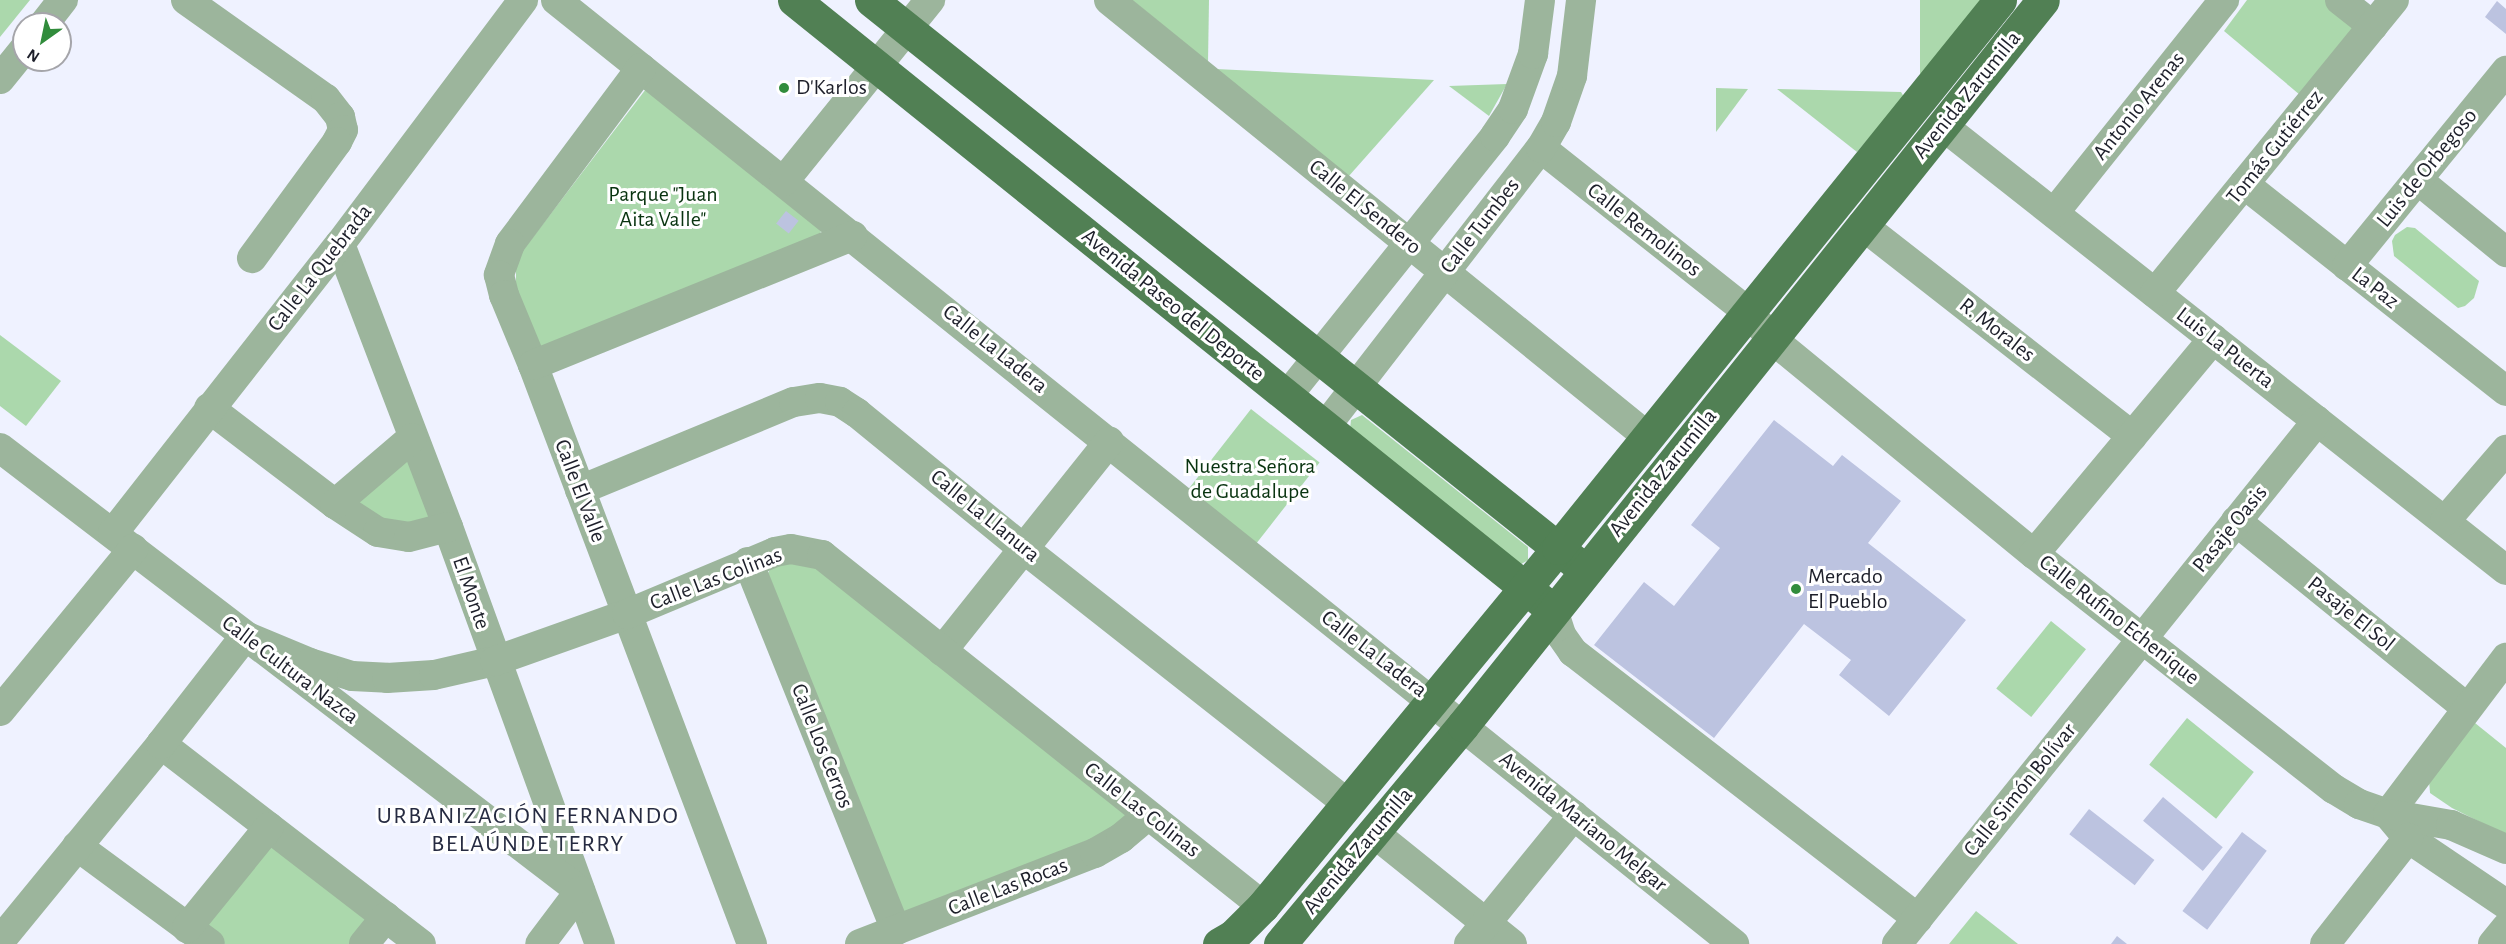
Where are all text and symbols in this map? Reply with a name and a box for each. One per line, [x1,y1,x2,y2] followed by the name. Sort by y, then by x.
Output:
[12,12,72,72] north arrow
[1907,26,2027,164] street label: Avenida Zarumilla
[24,46,42,65] text: N
[2087,47,2191,165] street label: Antonio Arenas
[796,75,867,101] place label: D'Karlos
[777,81,791,95] marker: D'Karlos
[2221,85,2329,209] street label: Tomás Gutiérrez
[2371,103,2483,233] street label: Luis de Orbegoso
[1304,154,1426,260] street label: Calle El Sendero
[1435,173,1525,279] street label: Calle Tumbes
[1582,177,1706,283] street label: Calle Remolinos
[608,181,718,232] park label: Parque "Juan Aita Valle"
[262,199,378,337] street label: Calle La Quebrada
[1076,223,1270,387] street label: Avenida Paseo del Deporte
[2346,261,2404,315] street label: La Paz
[1954,292,2040,368] street label: R. Morales
[937,299,1053,399] street label: Calle La Ladera
[2171,302,2279,394] street label: Luis La Puerta
[1603,404,1723,542] street label: Avenida Zarumilla
[548,436,612,546] street label: Calle El Valle
[1184,453,1316,505] park label: Nuestra Señora de Guadalupe
[925,464,1045,568] street label: Calle La Llanura
[2187,480,2273,578] street label: Pasaje Oasis
[646,542,786,616] street label: Calle Las Colinas
[2034,549,2204,691] street label: Calle Rufino Echenique
[446,553,496,633] street label: El Monte
[1808,563,1888,614] place label: Mercado El Pueblo
[2302,571,2400,657] street label: Pasaje El Sol
[1789,582,1803,596] marker: Mercado El Pueblo
[1316,604,1432,704] street label: Calle La Ladera
[216,610,364,730] street label: Calle Cultura Nazca
[785,680,859,812] street label: Calle Los Cerros
[1958,718,2082,862] street label: Calle Simón Bolívar
[1494,746,1672,898] street label: Avenida Mariano Melgar
[1079,757,1205,863] street label: Calle Las Colinas
[1297,782,1419,920] street label: Avenida Zarumilla
[377,803,679,859] district label: URBANIZACIÓN FERNANDO BELAÚNDE TERRY
[944,852,1072,922] street label: Calle Las Rocas

